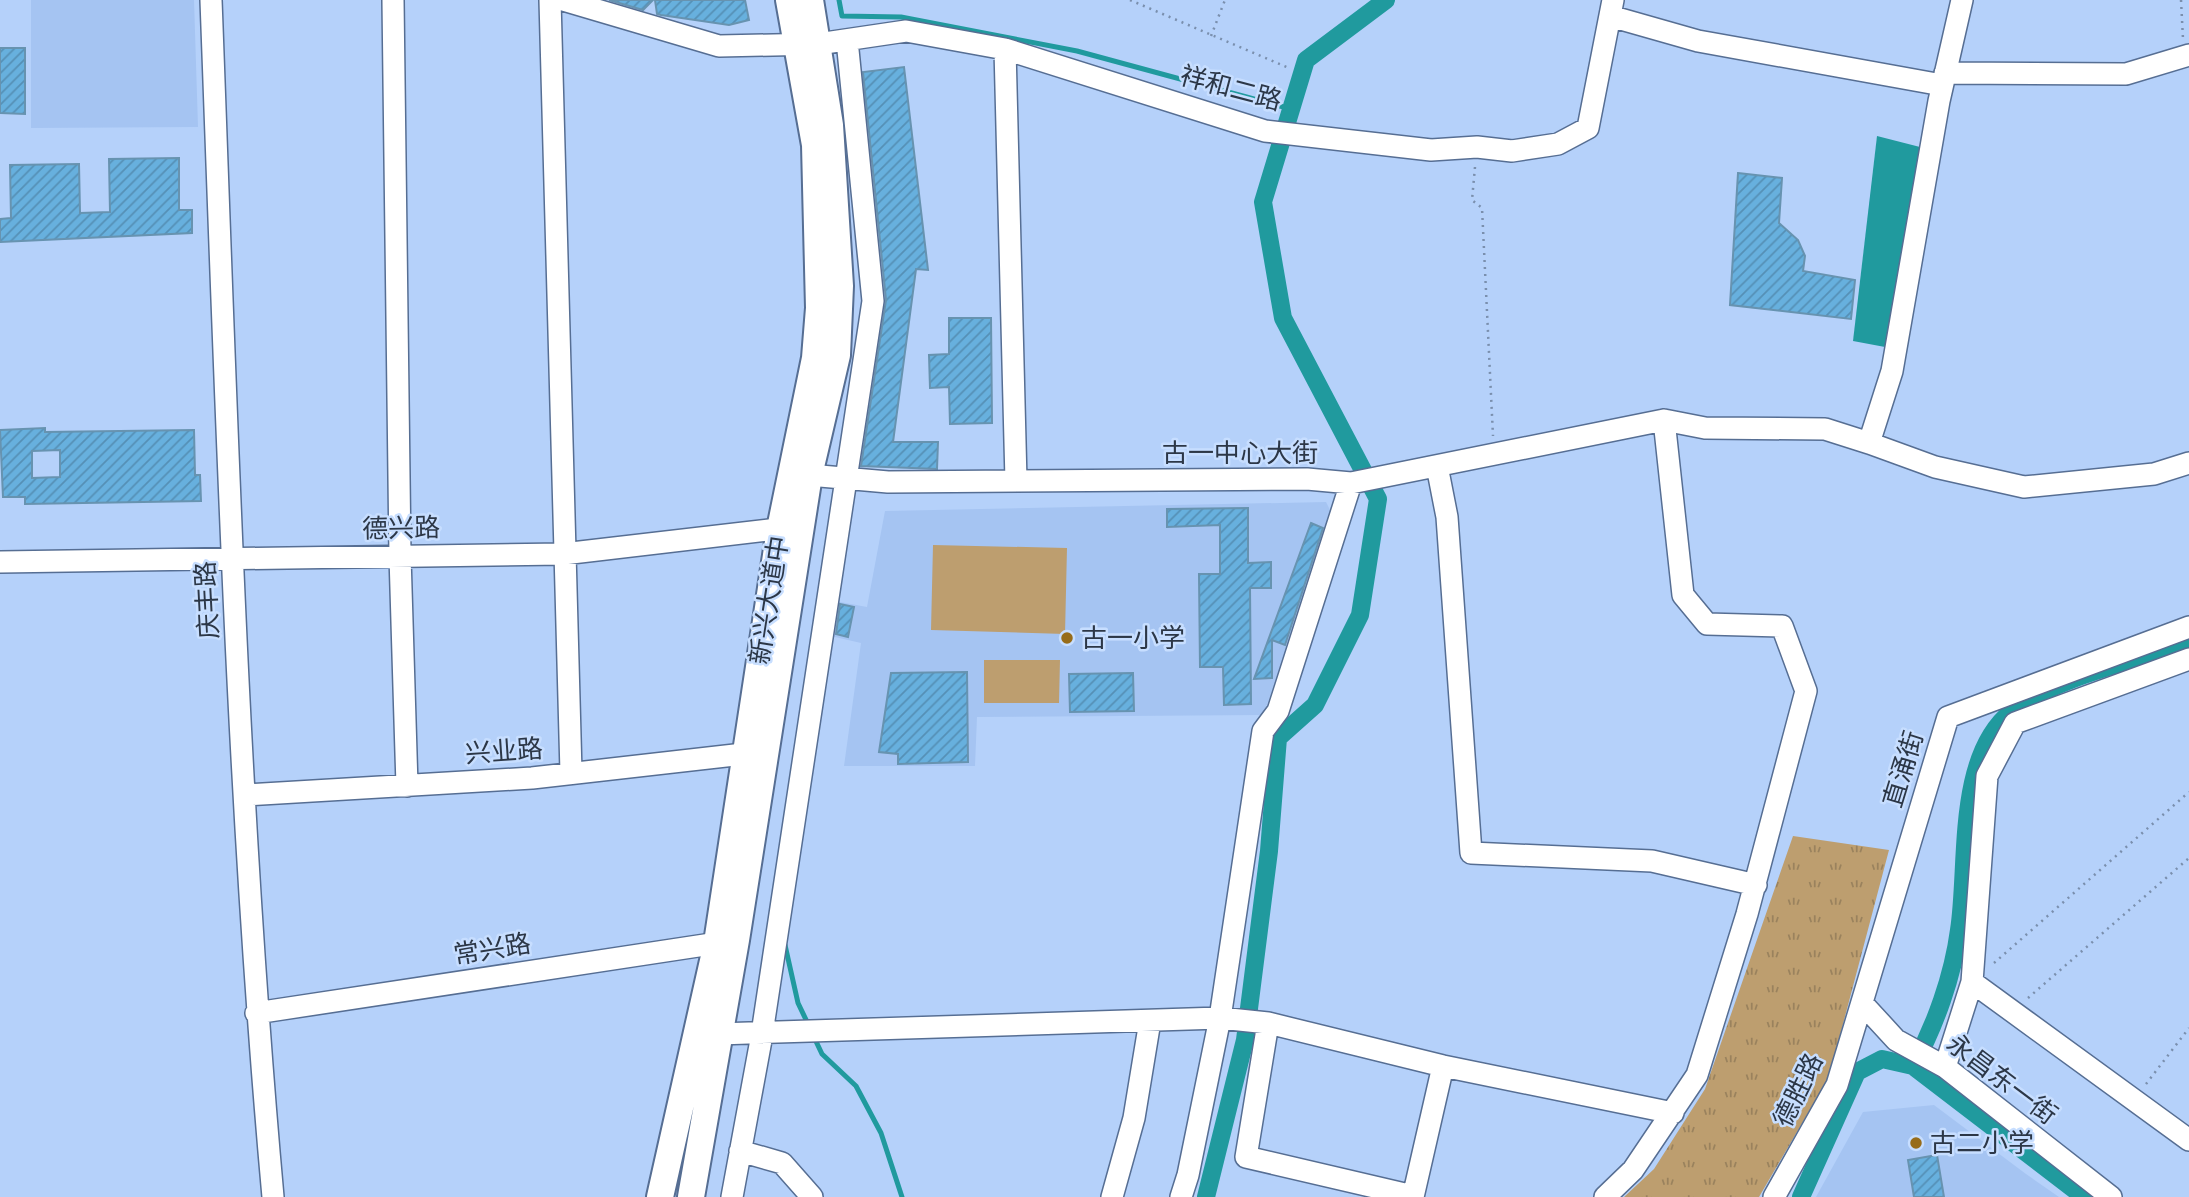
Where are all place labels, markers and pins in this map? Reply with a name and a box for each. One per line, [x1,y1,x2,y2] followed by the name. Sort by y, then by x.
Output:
[1081,619,1185,657] place label: 古一小学
[1059,630,1075,646] marker: 古一小学
[1930,1124,2034,1162] place label: 古二小学
[1908,1135,1924,1151] marker: 古二小学

